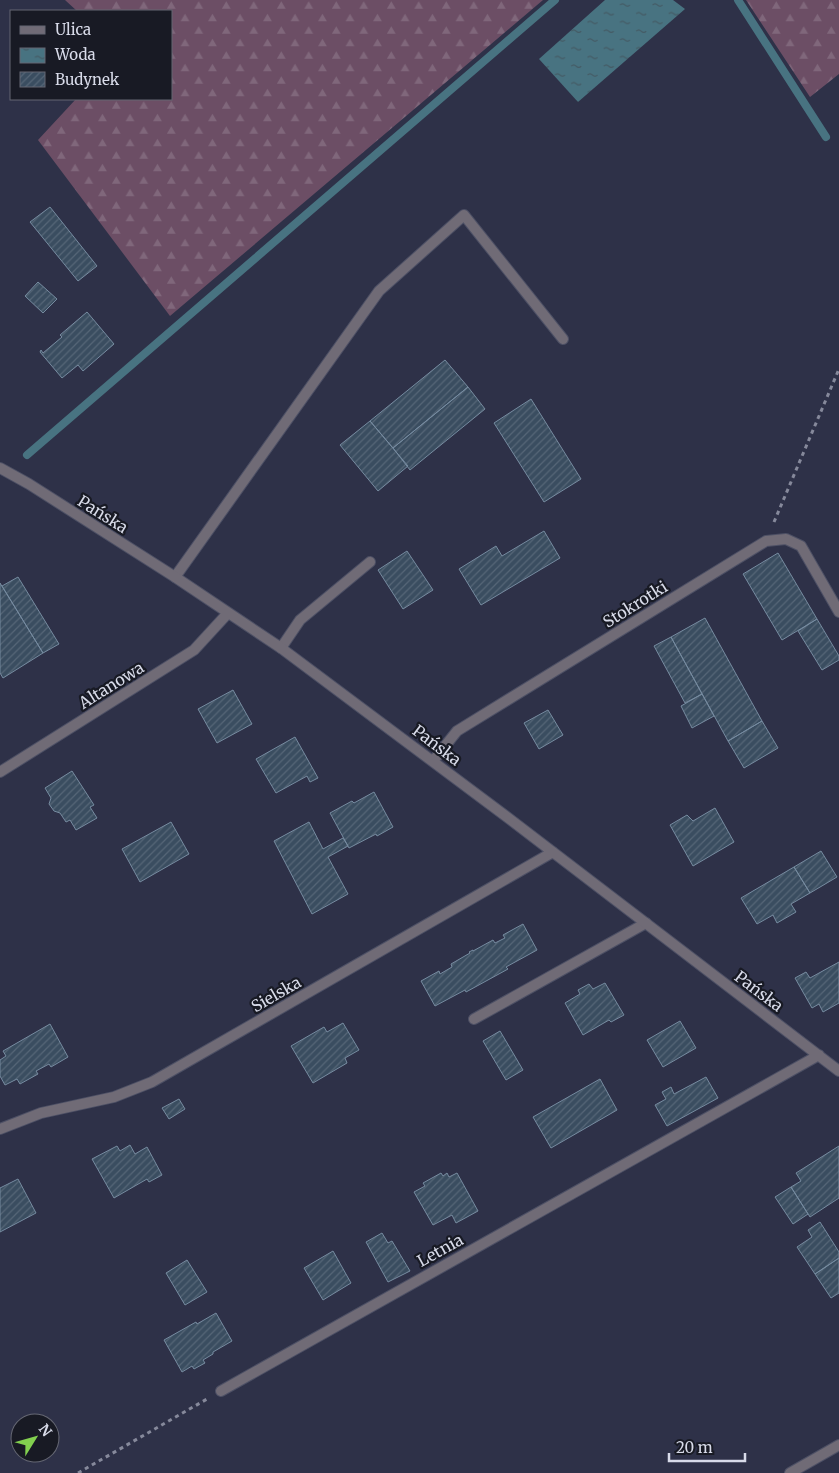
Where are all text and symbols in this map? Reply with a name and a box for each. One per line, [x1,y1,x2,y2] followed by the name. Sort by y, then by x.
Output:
[10,10,172,100] legend
[55,20,91,39] text: Ulica
[54,45,96,64] text: Woda
[55,70,120,89] text: Budynek
[74,491,132,537] street label: Pańska
[599,576,671,632] street label: Stokrotki
[74,657,148,713] street label: Altanowa
[409,720,466,770] street label: Pańska
[731,966,788,1016] street label: Pańska
[248,972,305,1016] street label: Sielska
[414,1229,467,1271] street label: Letnia
[10,1413,60,1463] north arrow
[35,1420,56,1440] text: N
[669,1430,745,1462] scale bar
[676,1438,713,1457] text: 20 m

